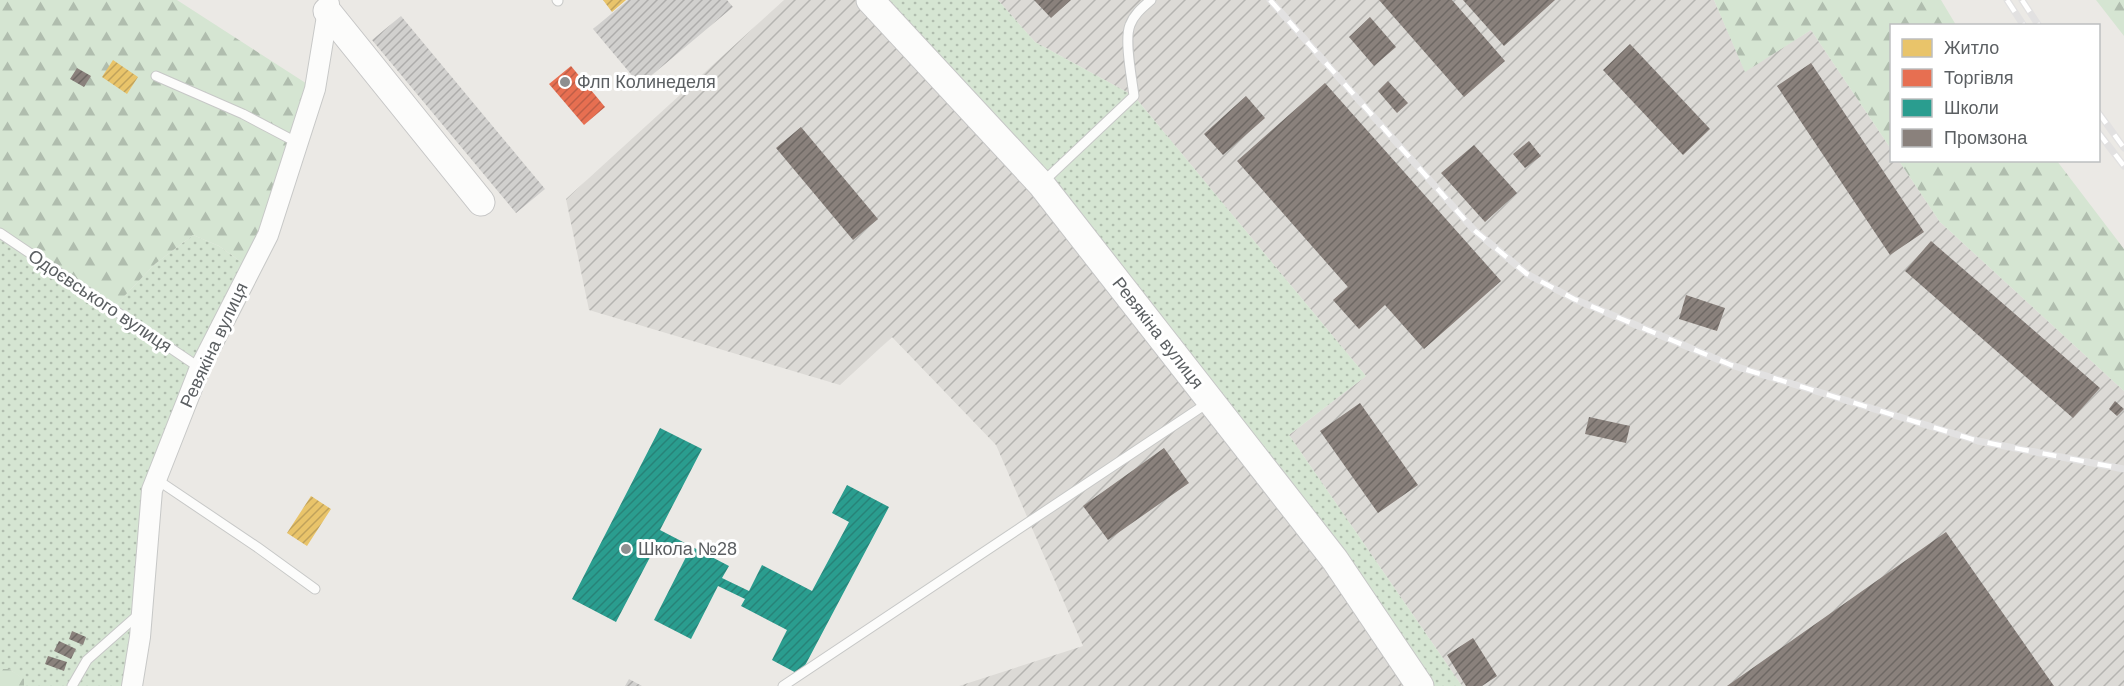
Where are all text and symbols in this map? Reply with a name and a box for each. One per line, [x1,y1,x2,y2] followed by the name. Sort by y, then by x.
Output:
[1890,24,2100,162] legend
[1944,38,1999,58] text: Житло
[1944,68,2014,88] text: Торгівля
[577,72,716,92] place label: Флп Колинеделя
[558,75,572,89] marker: Флп Колинеделя
[1944,98,1999,118] text: Школи
[1944,128,2028,148] text: Промзона
[24,246,176,356] street label: Одоєвського вулиця
[1108,273,1208,393] street label: Ревякіна вулиця
[176,279,252,411] street label: Ревякіна вулиця
[638,539,737,559] place label: Школа №28
[619,542,633,556] marker: Школа №28

